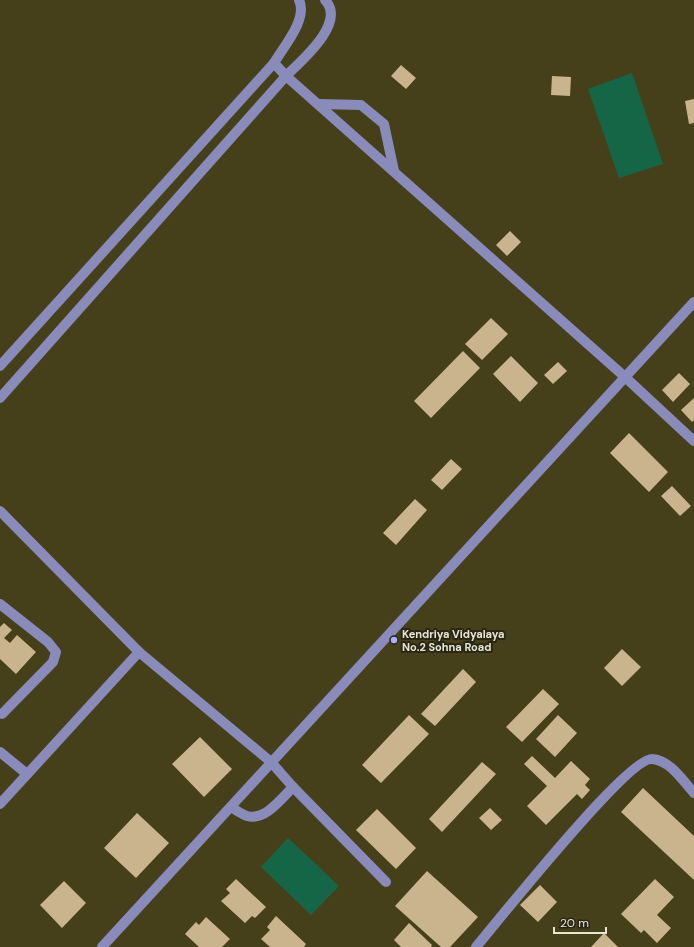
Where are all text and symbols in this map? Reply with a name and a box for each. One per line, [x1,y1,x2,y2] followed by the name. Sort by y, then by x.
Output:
[402,627,505,654] place label: Kendriya Vidyalaya No.2 Sohna Road
[389,635,399,645] marker: Kendriya Vidyalaya No.2 Sohna Road
[554,909,606,935] scale bar
[560,915,589,931] text: 20 m

